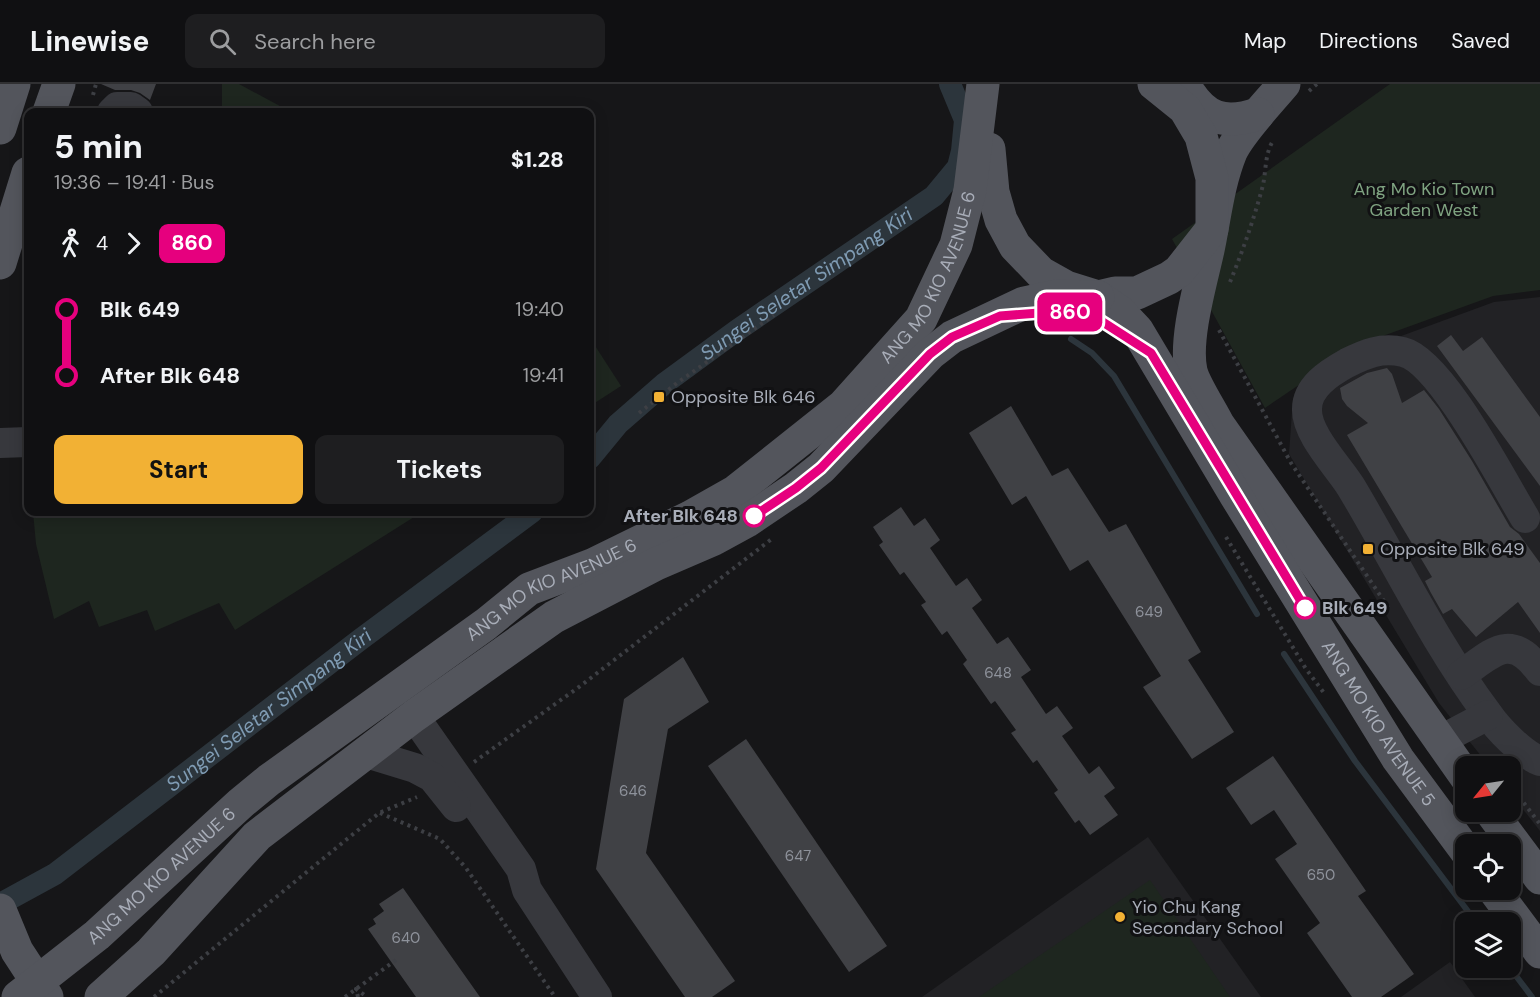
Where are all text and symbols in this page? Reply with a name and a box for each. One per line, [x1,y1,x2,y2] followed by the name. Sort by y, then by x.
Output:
[185,14,605,68] search box
[30,23,149,60] text: Linewise
[206,25,239,58] icon: search
[254,27,376,56] text: Search here
[1244,27,1286,55] text: Map
[1319,27,1418,55] text: Directions
[1451,27,1510,55] text: Saved
[54,125,143,168] text: 5 min
[511,145,564,174] text: $1.28
[54,169,215,195] text: 19:36 – 19:41 · Bus
[1354,177,1494,222] park label: Ang Mo Kio Town Garden West
[875,189,981,369] street label: ANG MO KIO AVENUE 6
[695,201,919,366] water label: Sungei Seletar Simpang Kiri
[54,227,87,260] icon: walk
[117,227,150,260] icon: forward
[171,229,213,257] text: 860
[96,230,108,256] text: 4
[1036,292,1104,332] line badge: 860
[100,295,180,324] text: Blk 649
[515,296,564,322] text: 19:40
[1049,298,1091,326] text: 860
[100,361,240,390] text: After Blk 648
[523,362,564,388] text: 19:41
[671,385,816,409] place label: Opposite Blk 646
[652,390,666,404] marker: Opposite Blk 646
[54,435,303,504] button: Start
[315,435,564,504] button: Tickets
[623,504,738,528] place label: After Blk 648
[743,505,765,527] marker: After Blk 648
[461,533,641,646] street label: ANG MO KIO AVENUE 6
[1380,537,1525,561] place label: Opposite Blk 649
[1361,542,1375,556] marker: Opposite Blk 649
[1322,596,1387,620] place label: Blk 649
[1294,597,1316,619] marker: Blk 649
[1135,602,1163,622] house number: 649
[161,622,378,797] water label: Sungei Seletar Simpang Kiri
[1316,636,1441,811] street label: ANG MO KIO AVENUE 5
[984,663,1012,683] house number: 648
[1455,756,1521,822] north arrow
[1455,756,1521,978] map controls
[619,781,647,801] house number: 646
[83,802,241,950] street label: ANG MO KIO AVENUE 6
[1455,834,1521,900] button: locate
[785,846,811,866] house number: 647
[1307,865,1335,885] house number: 650
[1132,895,1283,940] place label: Yio Chu Kang Secondary School
[1113,910,1127,924] marker: Yio Chu Kang Secondary School
[1455,912,1521,978] button: layers
[392,928,420,948] house number: 640

